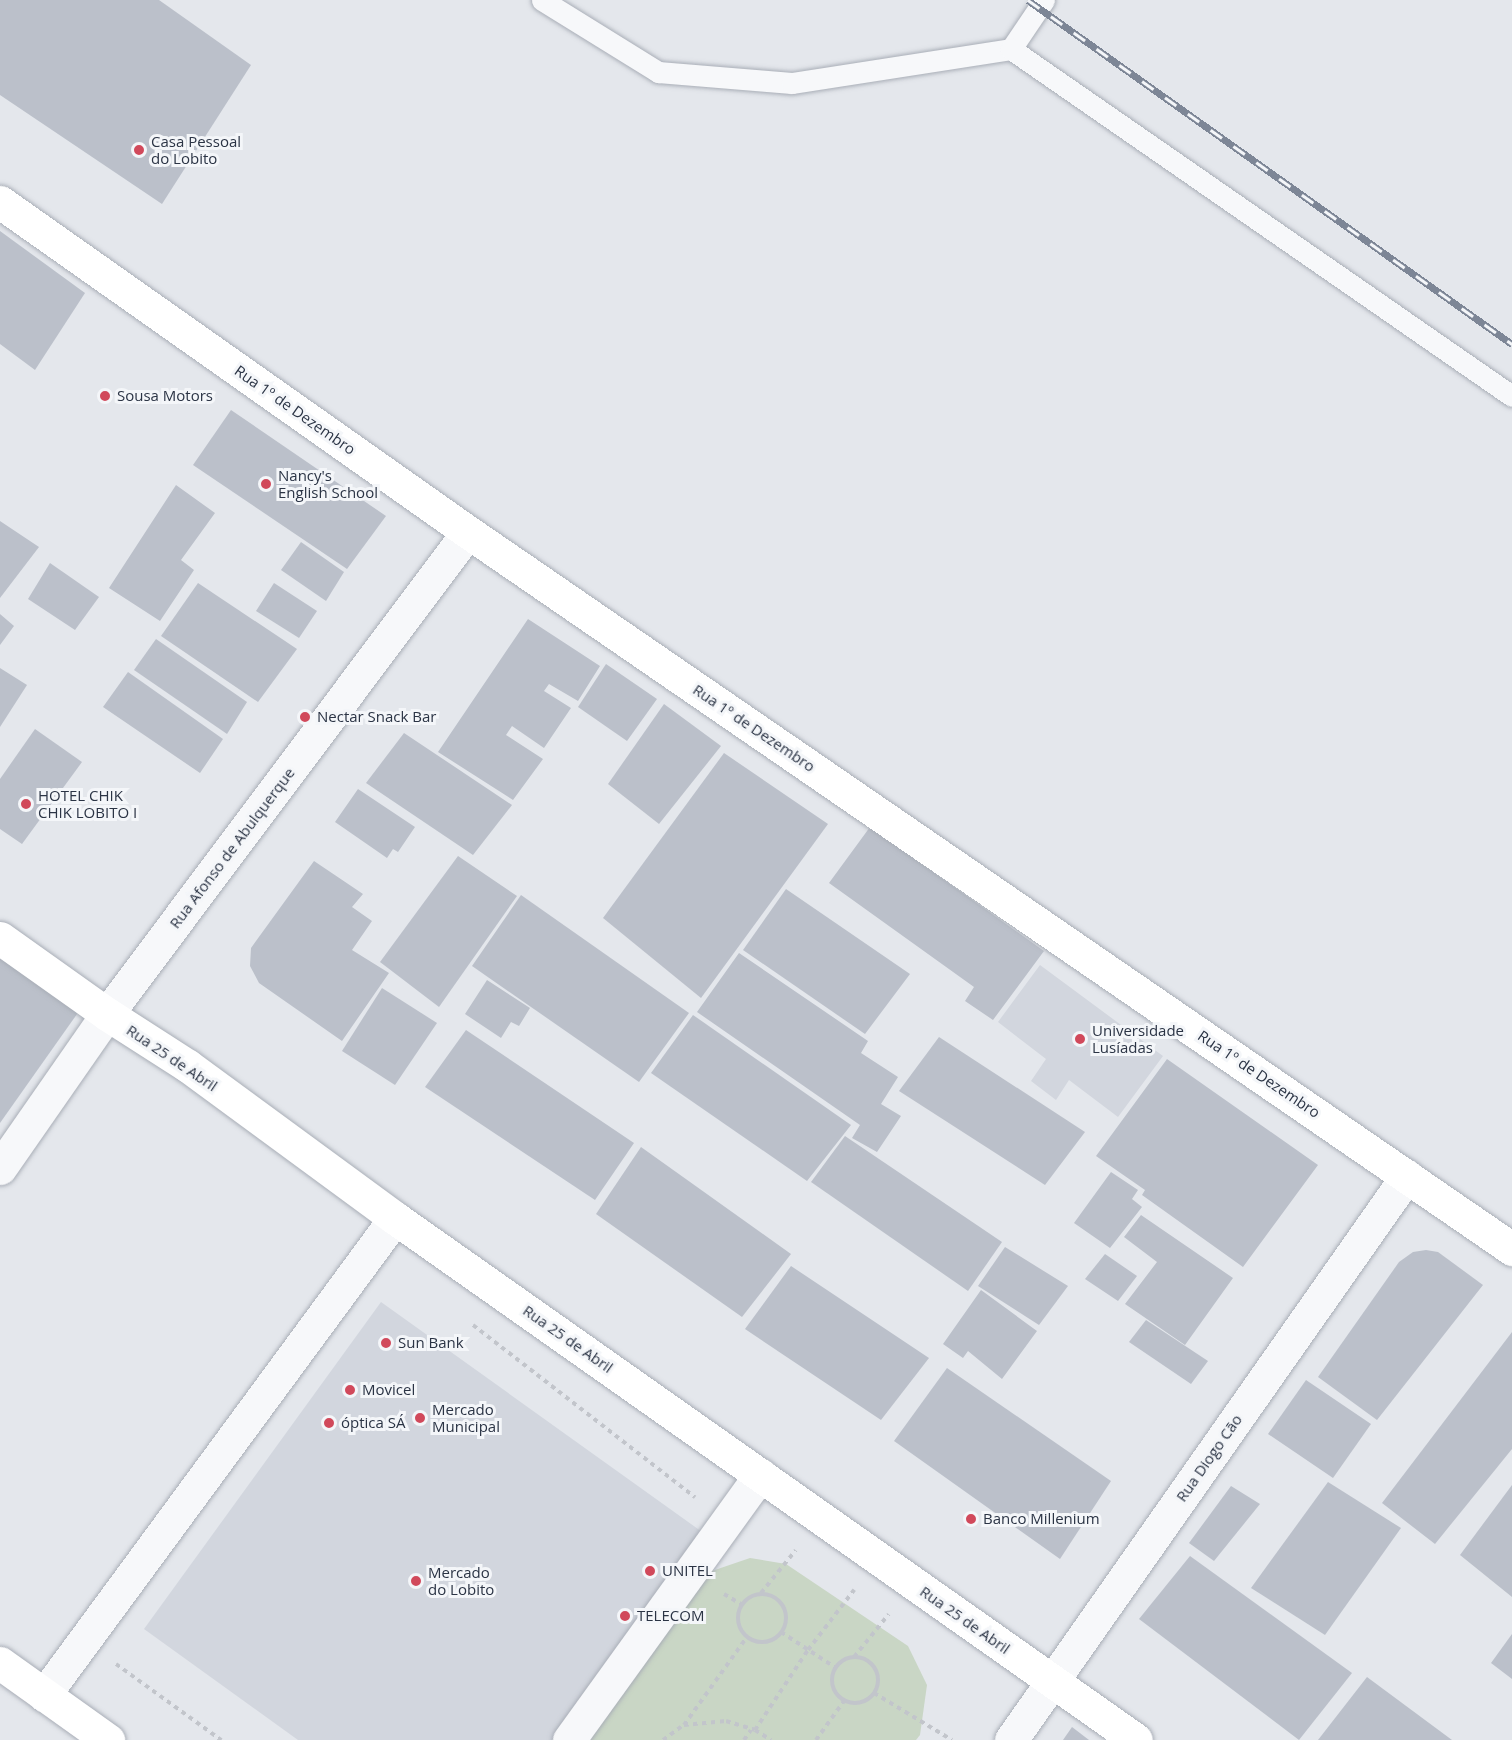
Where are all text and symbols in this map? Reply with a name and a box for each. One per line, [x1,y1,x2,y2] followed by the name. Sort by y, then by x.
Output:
[151,132,241,167] place label: Casa Pessoal do Lobito
[132,143,146,157] marker: Casa Pessoal do Lobito
[231,362,359,458] street label: Rua 1º de Dezembro
[117,387,213,405] place label: Sousa Motors
[98,389,112,403] marker: Sousa Motors
[278,466,378,501] place label: Nancy's English School
[259,477,273,491] marker: Nancy's English School
[690,680,818,776] street label: Rua 1º de Dezembro
[317,708,436,726] place label: Nectar Snack Bar
[298,710,312,724] marker: Nectar Snack Bar
[166,764,298,932] street label: Rua Afonso de Abulquerque
[38,786,137,821] place label: HOTEL CHIK CHIK LOBITO I
[19,797,33,811] marker: HOTEL CHIK CHIK LOBITO I
[123,1021,221,1095] street label: Rua 25 de Abril
[1092,1021,1184,1056] place label: Universidade Lusíadas
[1195,1026,1323,1122] street label: Rua 1º de Dezembro
[1073,1032,1087,1046] marker: Universidade Lusíadas
[520,1301,616,1377] street label: Rua 25 de Abril
[398,1334,464,1352] place label: Sun Bank
[379,1336,393,1350] marker: Sun Bank
[362,1381,415,1399] place label: Movicel
[343,1383,357,1397] marker: Movicel
[432,1400,500,1435] place label: Mercado Municipal
[413,1411,427,1425] marker: Mercado Municipal
[1172,1411,1246,1505] street label: Rua Diogo Cão
[341,1414,405,1432] place label: óptica SÁ
[322,1416,336,1430] marker: óptica SÁ
[983,1510,1100,1528] place label: Banco Millenium
[964,1512,978,1526] marker: Banco Millenium
[662,1562,713,1580] place label: UNITEL
[428,1563,494,1598] place label: Mercado do Lobito
[643,1564,657,1578] marker: UNITEL
[409,1574,423,1588] marker: Mercado do Lobito
[917,1582,1013,1658] street label: Rua 25 de Abril
[637,1607,704,1625] place label: TELECOM
[618,1609,632,1623] marker: TELECOM

